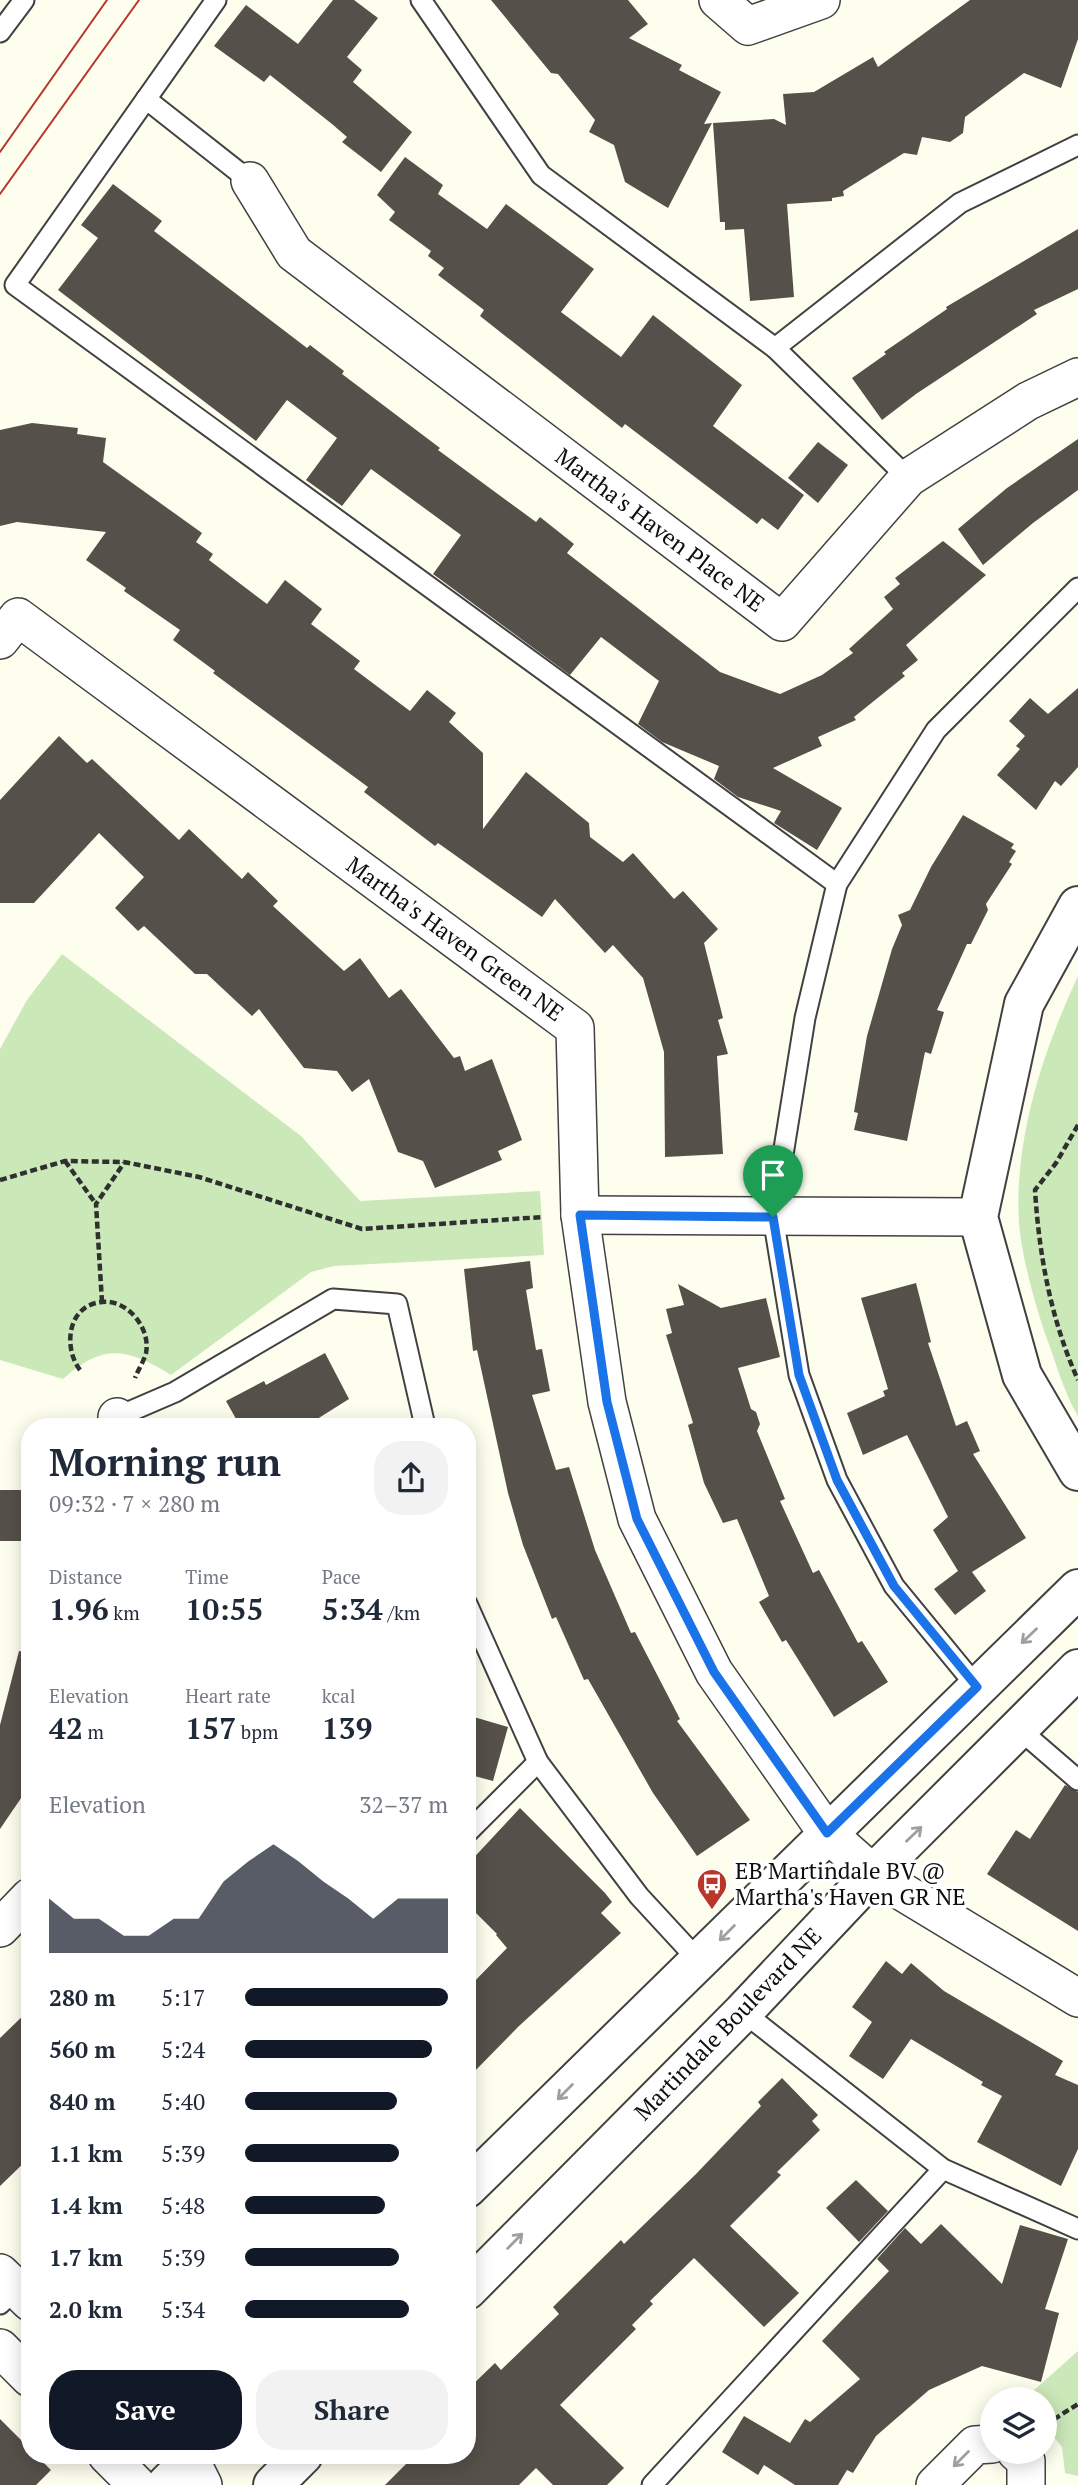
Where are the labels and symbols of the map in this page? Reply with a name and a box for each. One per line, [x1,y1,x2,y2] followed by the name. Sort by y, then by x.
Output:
[549,441,771,619] street label: Martha's Haven Place NE
[340,849,570,1028] street label: Martha's Haven Green NE
[743,1145,803,1217] pin
[1021,1628,1038,1645] one-way arrow
[905,1825,922,1842] one-way arrow
[735,1855,966,1912] place label: EB Martindale BV @ Martha's Haven GR NE
[695,1867,729,1911] bus stop icon: EB Martindale BV @ Martha's Haven GR NE
[627,1921,828,2127] street label: Martindale Boulevard NE
[718,1924,735,1941] one-way arrow
[556,2084,573,2101] one-way arrow
[507,2233,524,2250] one-way arrow
[953,2450,970,2467] one-way arrow

